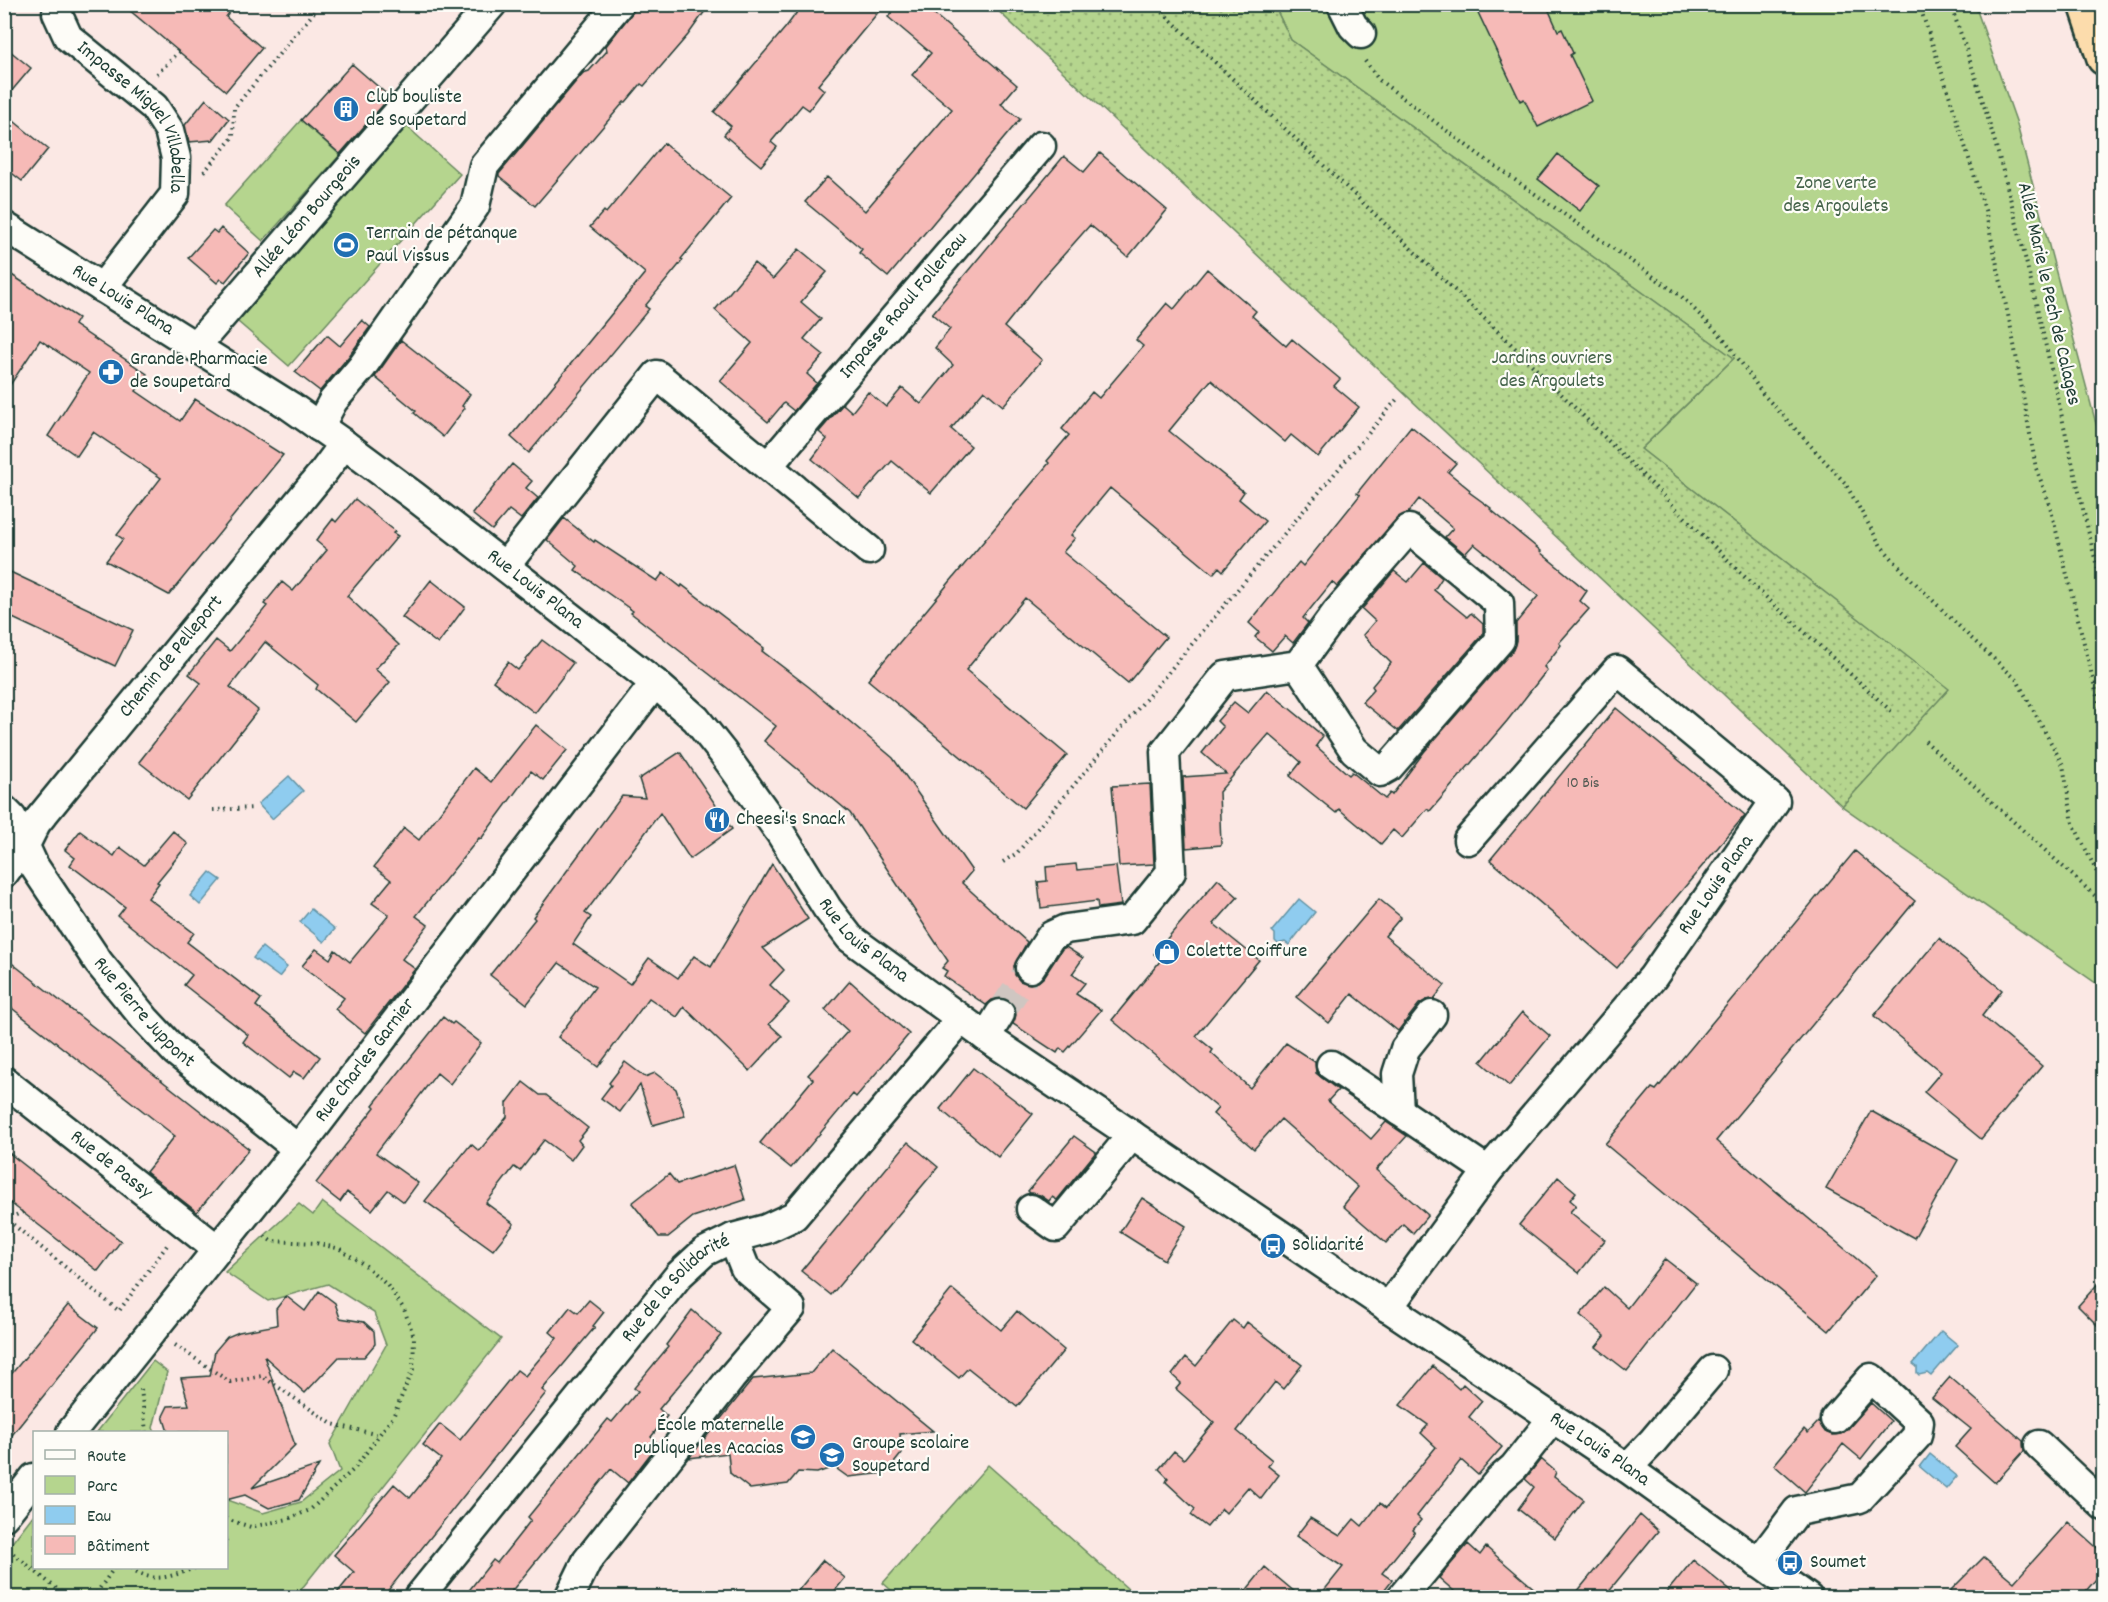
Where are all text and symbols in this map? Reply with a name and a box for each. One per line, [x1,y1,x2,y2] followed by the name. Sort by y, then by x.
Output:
[70,35,190,194] street label: Impasse Miguel Villabella
[366,84,467,135] place label: Club bouliste de Soupetard
[331,94,361,124] building icon: Club bouliste de Soupetard
[246,149,369,285] street label: Allée Léon Bourgeois
[1783,170,1889,221] park label: Zone verte des Argoulets
[2009,180,2087,408] street label: Allée Marie le Pech de Calages
[366,220,518,271] place label: Terrain de pétanque Paul Vissus
[834,227,975,386] street label: Impasse Raoul Follereau
[331,230,361,260] sports icon: Terrain de pétanque Paul Vissus
[66,258,180,344] street label: Rue Louis Plana
[1492,345,1612,396] park label: Jardins ouvriers des Argoulets
[130,346,268,397] place label: Grande Pharmacie de Soupetard
[96,357,126,387] pharmacy icon: Grande Pharmacie de Soupetard
[480,543,590,637] street label: Rue Louis Plana
[113,590,230,724] street label: Chemin de Pelleport
[1566,772,1600,795] house number: 10 Bis
[702,805,732,835] restaurant icon: Cheesi's Snack
[736,806,845,834] place label: Cheesi's Snack
[1672,829,1762,941] street label: Rue Louis Plana
[810,893,915,990] street label: Rue Louis Plana
[1152,937,1182,967] shop icon: Colette Coiffure
[1186,938,1307,966] place label: Colette Coiffure
[86,951,201,1075] street label: Rue Pierre Juppont
[309,992,423,1129] street label: Rue Charles Garnier
[64,1124,159,1207] street label: Rue de Passy
[615,1227,735,1349] street label: Rue de la Solidarité
[1258,1231,1288,1261] bus stop icon: Solidarité
[1292,1232,1364,1260] place label: Solidarité
[1543,1405,1656,1494] street label: Rue Louis Plana
[634,1412,784,1463] place label: École maternelle publique les Acacias
[788,1422,818,1452] school or university icon: École maternelle publique les Acacias
[852,1430,969,1481] place label: Groupe scolaire Soupetard
[33,1431,228,1569] legend
[817,1440,847,1470] school or university icon: Groupe scolaire Soupetard
[87,1445,126,1470] text: Route
[87,1475,118,1500] text: Parc
[87,1505,111,1530] text: Eau
[87,1535,150,1560] text: Bâtiment
[1775,1548,1805,1578] bus stop icon: Soumet
[1810,1549,1866,1577] place label: Soumet

